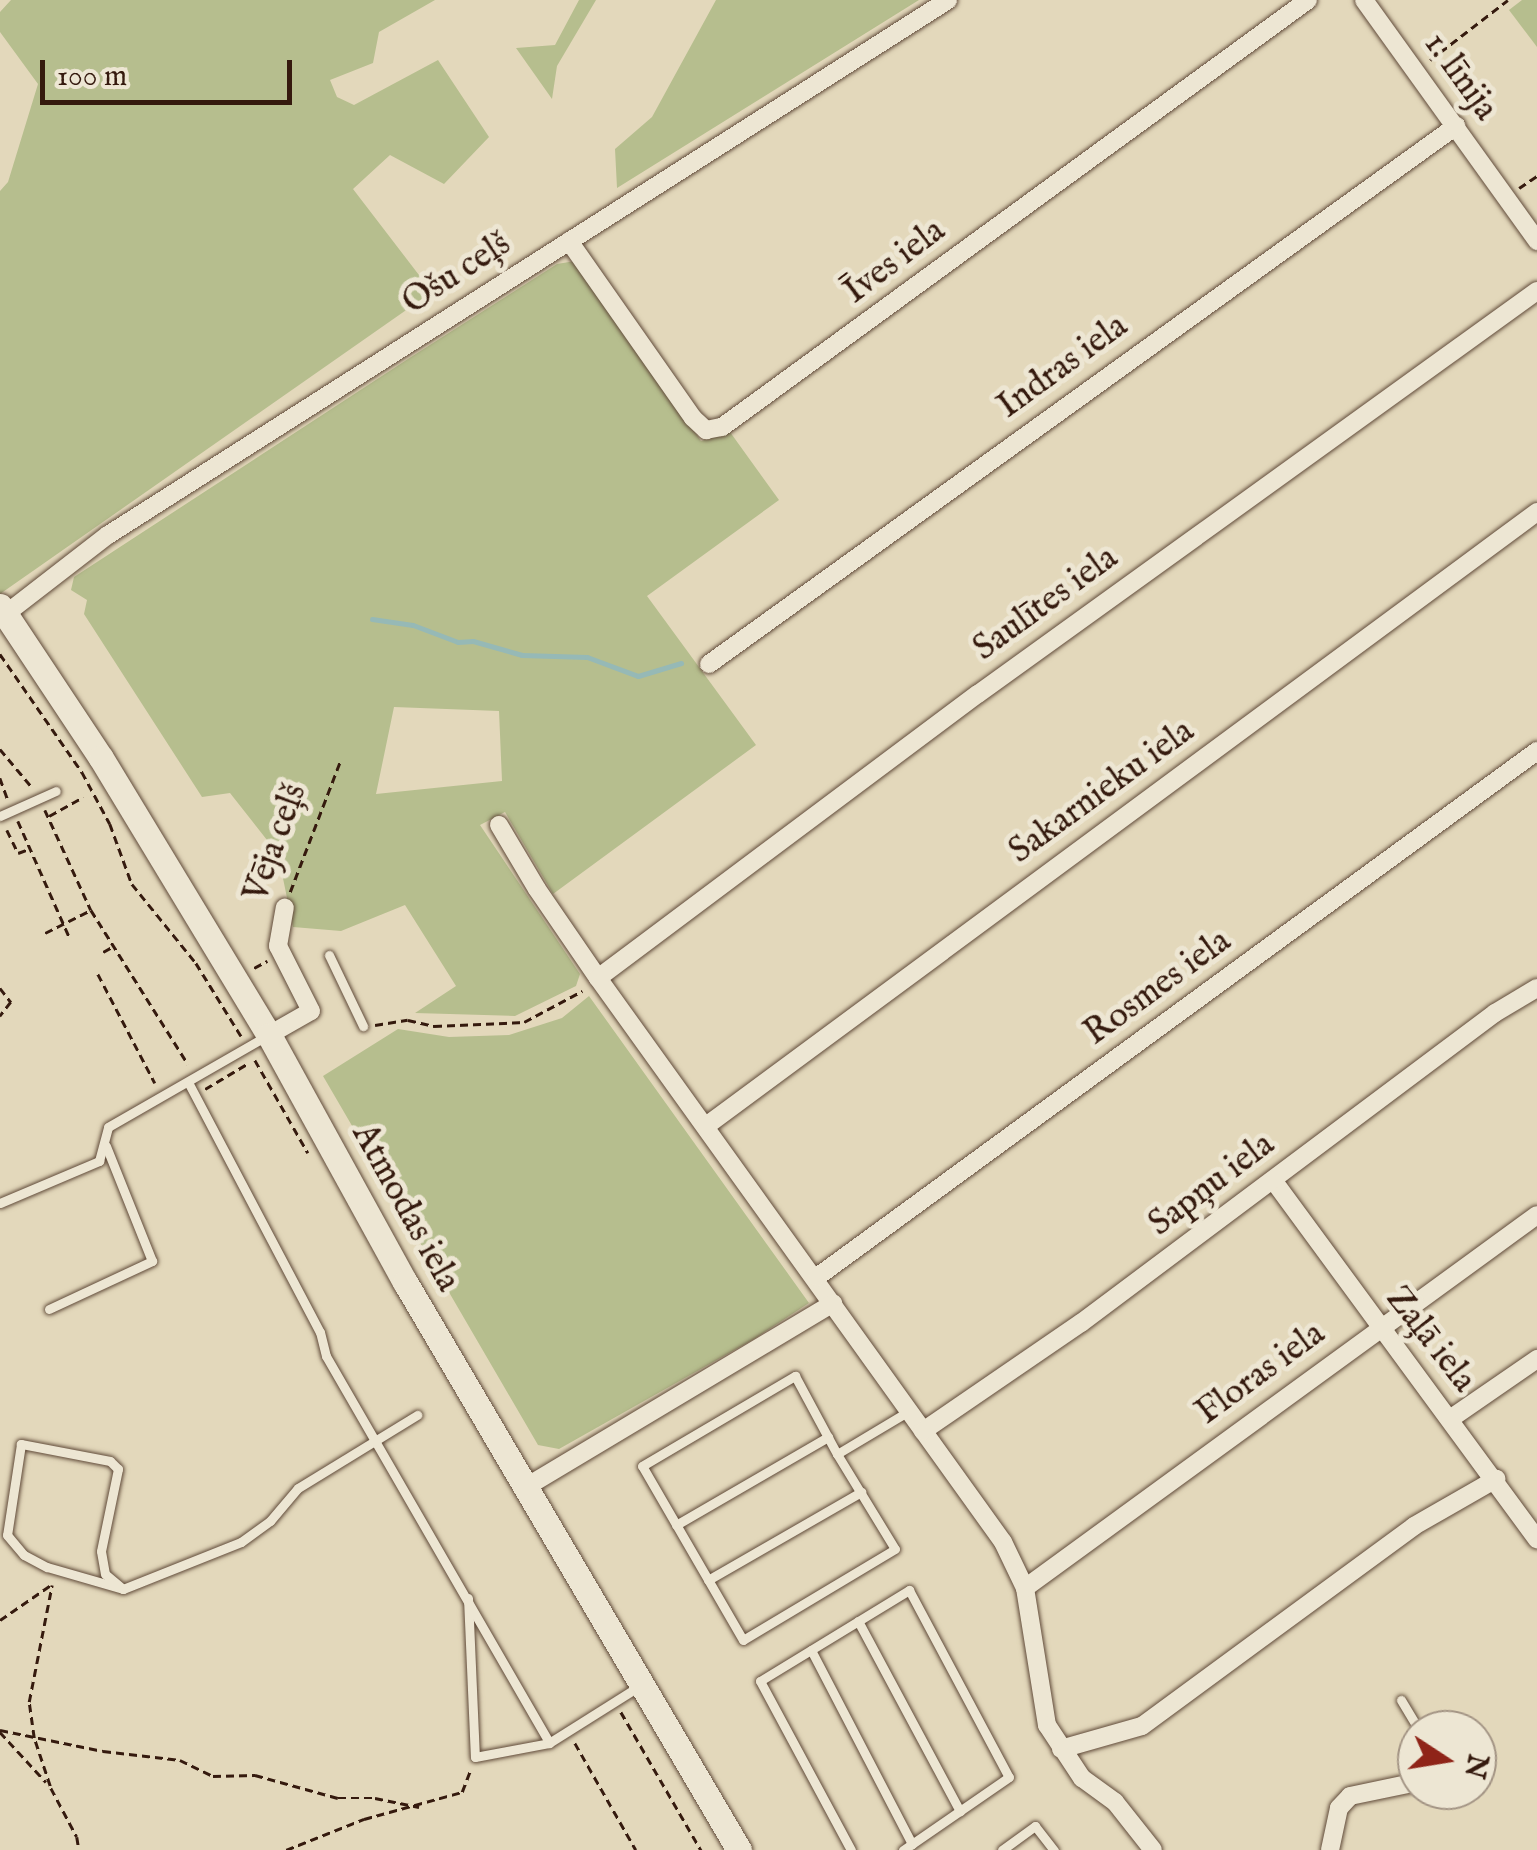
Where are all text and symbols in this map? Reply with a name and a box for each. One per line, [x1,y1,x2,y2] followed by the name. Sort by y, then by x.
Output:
[1414,25,1506,129] street label: 1. līnija
[45,40,298,102] scale bar
[57,58,127,96] text: 100 m
[836,210,954,314] street label: Īves iela
[395,224,519,324] street label: Ošu ceļš
[990,306,1136,428] street label: Indras iela
[966,538,1126,670] street label: Saulītes iela
[1001,711,1203,873] street label: Sakarnieku iela
[235,778,317,908] street label: Vēja ceļš
[1077,921,1239,1055] street label: Rosmes iela
[342,1117,468,1299] street label: Atmodas iela
[1141,1124,1283,1246] street label: Sapņu iela
[1376,1279,1484,1401] street label: Zaļā iela
[1189,1313,1333,1435] street label: Floras iela
[1397,1710,1497,1810] north arrow
[1455,1750,1495,1781] text: N

